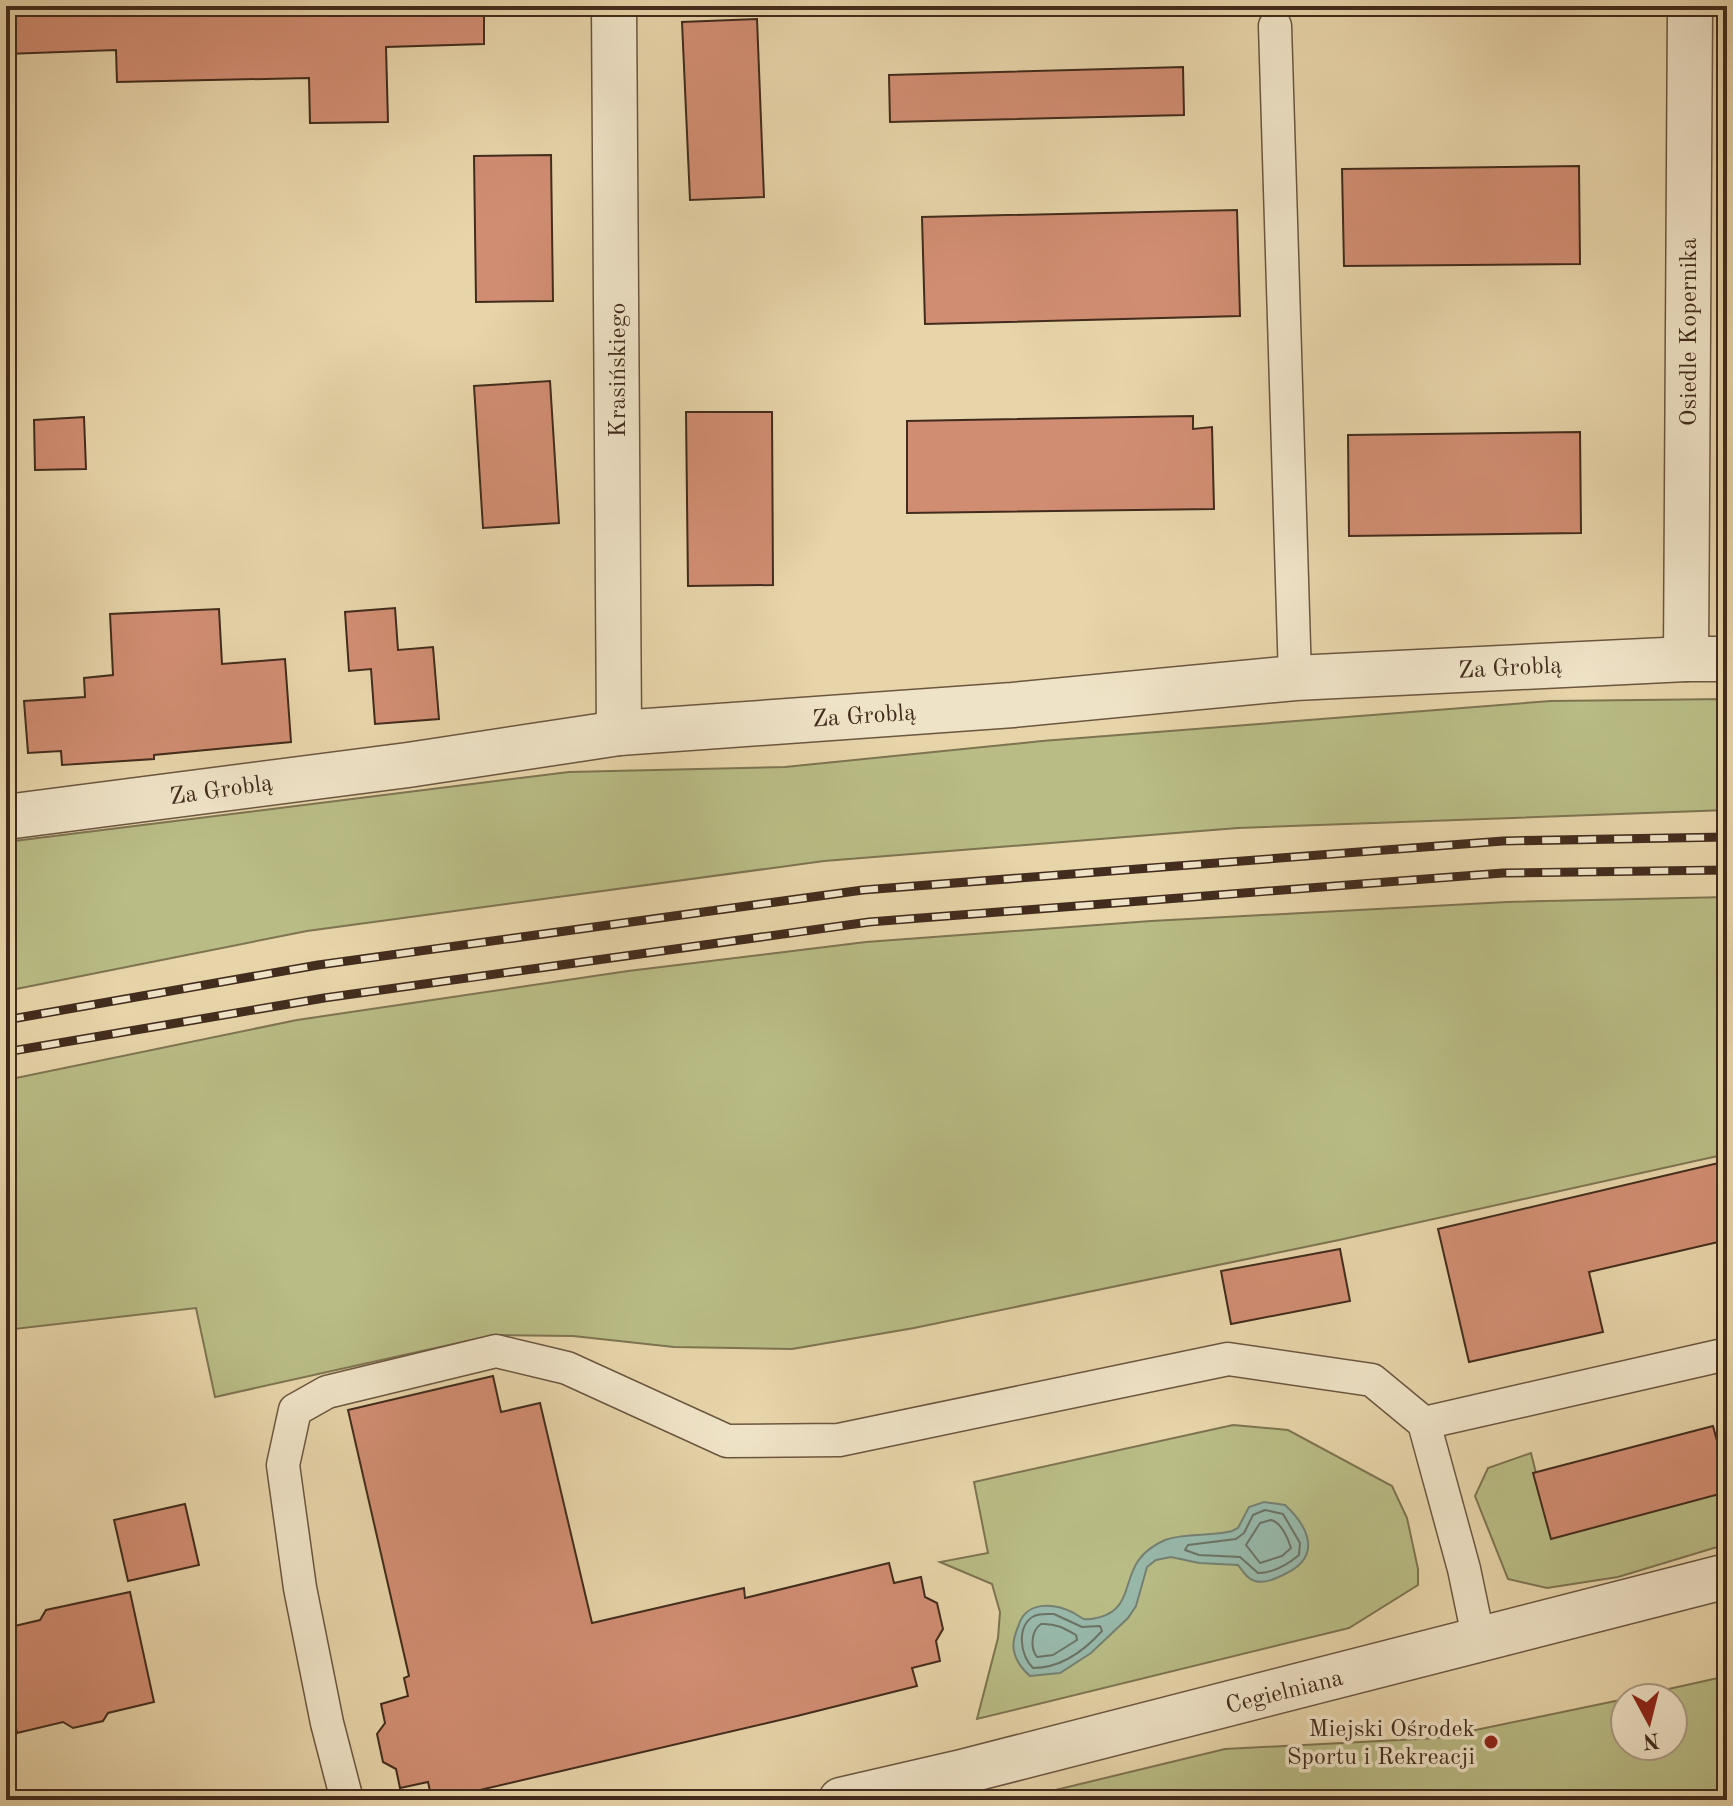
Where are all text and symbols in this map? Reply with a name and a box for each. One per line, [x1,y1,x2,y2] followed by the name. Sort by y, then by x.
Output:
[1678,238,1702,426] street label: Osiedle Kopernika
[607,303,631,437] street label: Krasińskiego
[1458,654,1563,684] street label: Za Groblą
[811,701,917,733] street label: Za Groblą
[168,772,275,810] street label: Za Groblą
[1223,1667,1346,1719] street label: Cegielniana
[1609,1682,1689,1762] north arrow
[1287,1718,1475,1770] place label: Miejski Ośrodek Sportu i Rekreacji
[1641,1728,1661,1752] text: N
[1482,1733,1500,1751] marker: Miejski Ośrodek Sportu i Rekreacji

